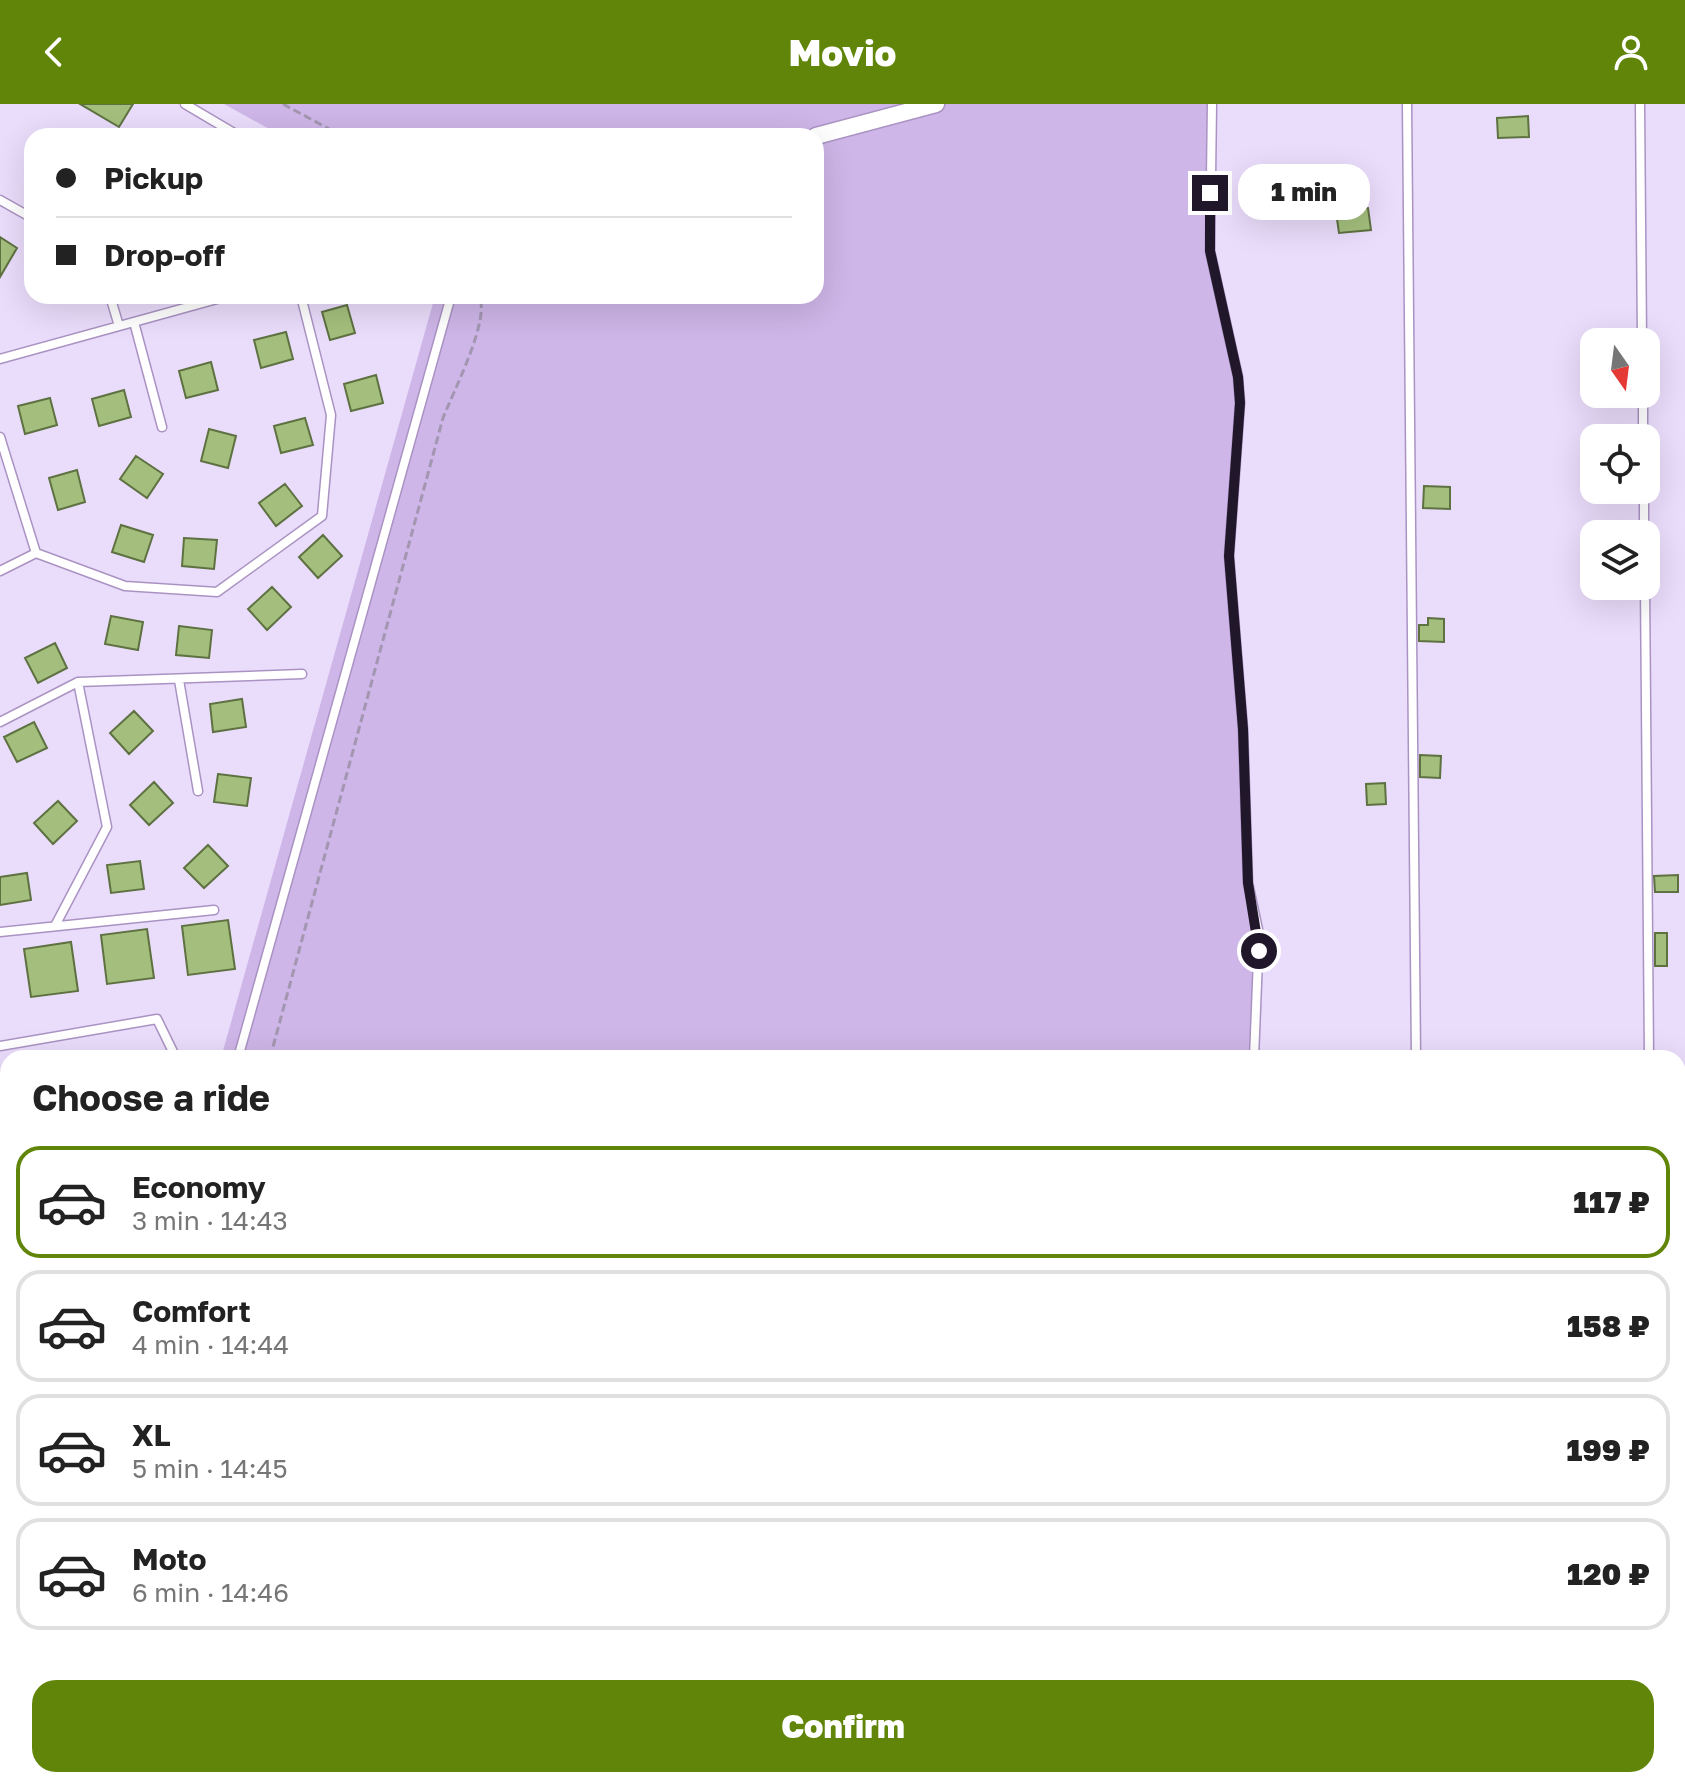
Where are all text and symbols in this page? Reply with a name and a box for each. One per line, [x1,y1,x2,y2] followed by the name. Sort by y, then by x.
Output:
[32,30,76,74] icon: back
[1609,30,1653,74] icon: person
[789,31,896,74] text: Movio
[104,160,203,196] text: Pickup
[1238,165,1370,221] callout: 1 min
[1192,175,1228,211] route end
[1271,176,1337,207] text: 1 min
[104,237,225,273] text: Drop-off
[1580,328,1660,408] north arrow
[1580,328,1660,600] map controls
[1580,424,1660,504] button: locate
[1580,520,1660,600] button: layers
[1241,933,1277,969] route start
[32,1076,270,1119] text: Choose a ride
[36,1166,108,1238] icon: car
[132,1169,266,1205] text: Economy
[1573,1184,1650,1220] text: 117 ₽
[132,1205,288,1236] text: 3 min · 14:43
[36,1290,108,1362] icon: car
[132,1293,251,1329] text: Comfort
[1567,1308,1650,1344] text: 158 ₽
[132,1329,289,1360] text: 4 min · 14:44
[36,1414,108,1486] icon: car
[132,1417,171,1453] text: XL
[1567,1432,1650,1468] text: 199 ₽
[132,1453,288,1484] text: 5 min · 14:45
[36,1538,108,1610] icon: car
[132,1541,207,1577] text: Moto
[1567,1556,1650,1592] text: 120 ₽
[132,1577,289,1608] text: 6 min · 14:46
[32,1680,1654,1772] button: Confirm

